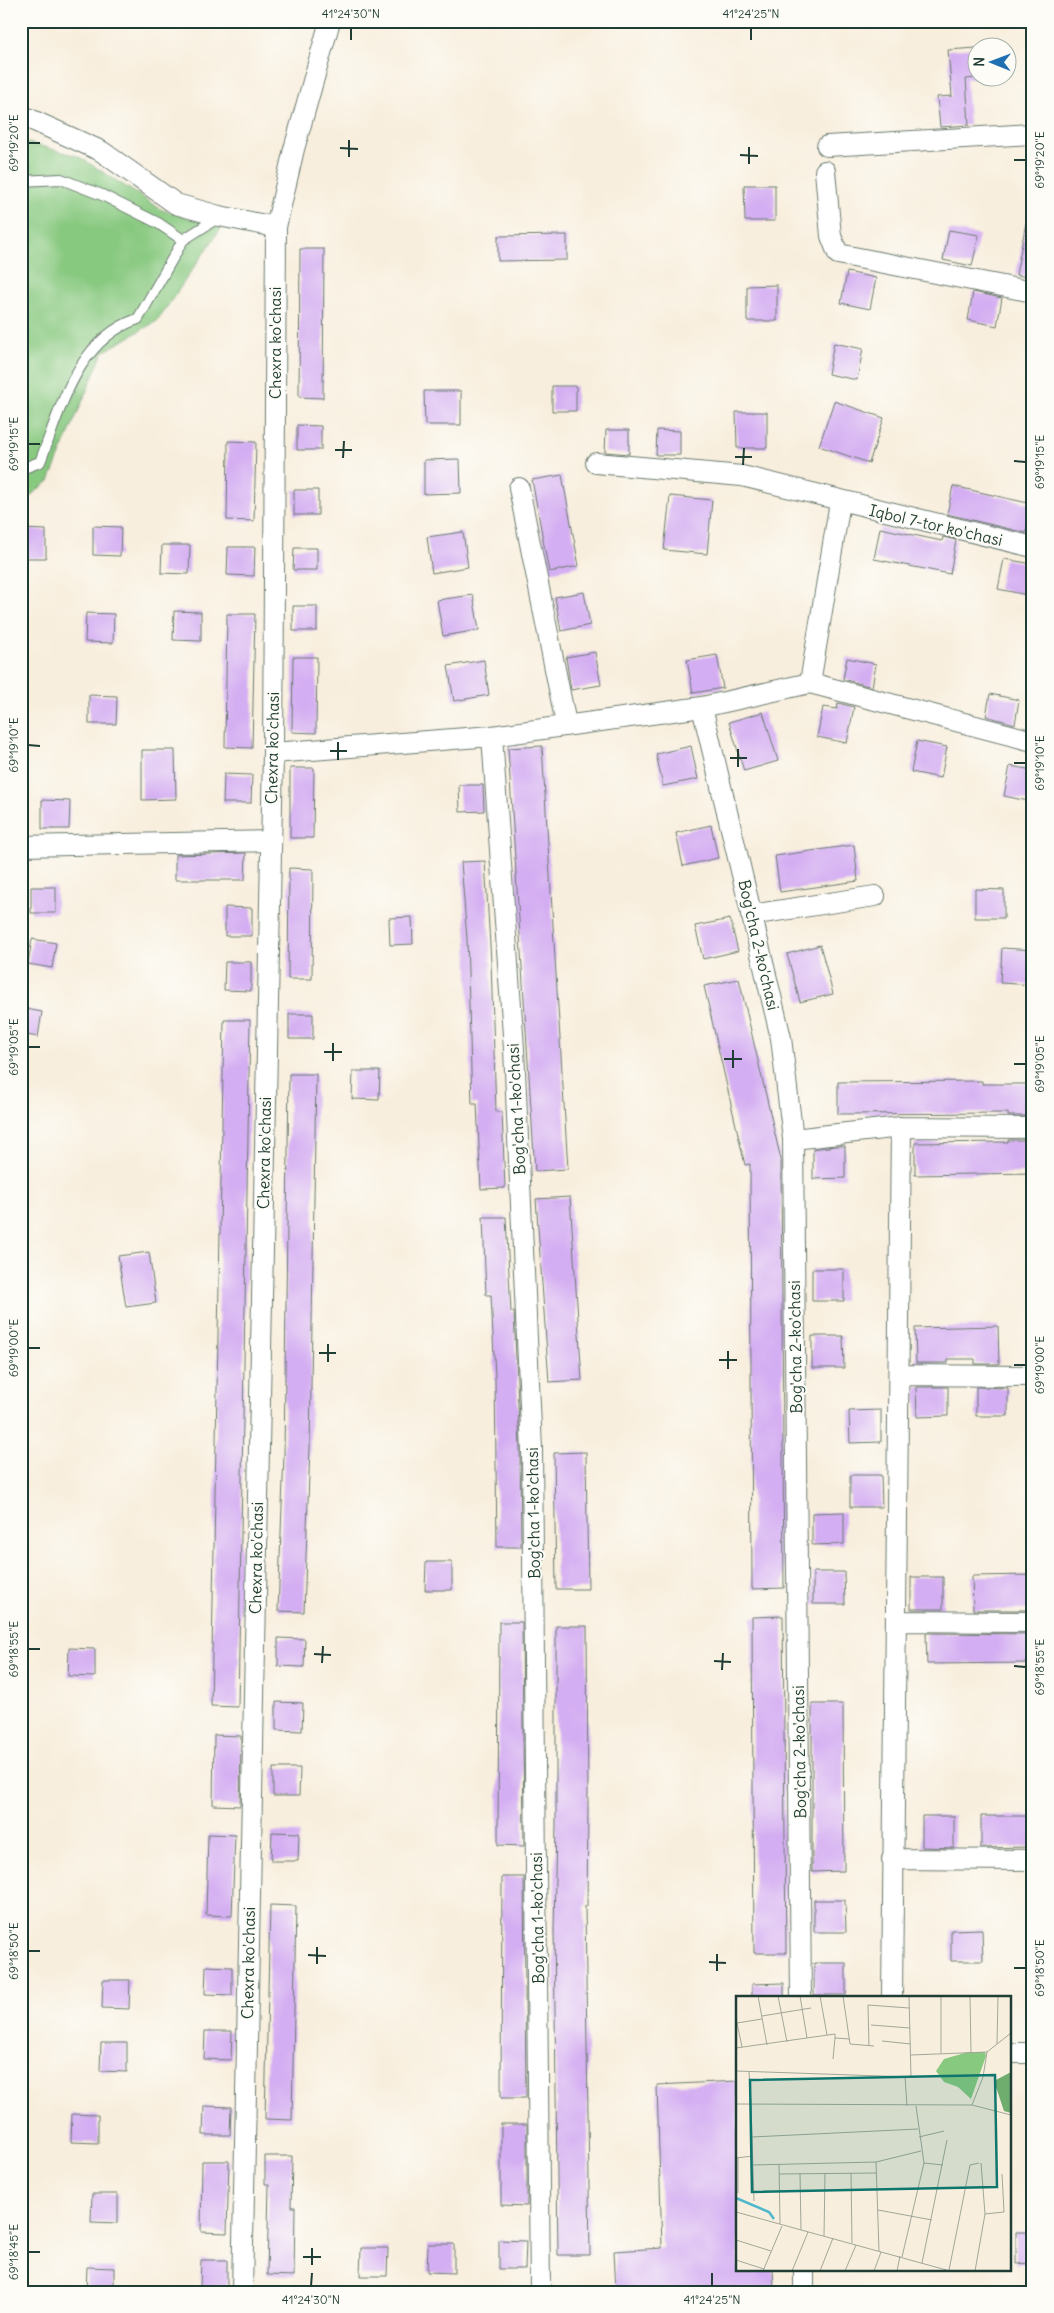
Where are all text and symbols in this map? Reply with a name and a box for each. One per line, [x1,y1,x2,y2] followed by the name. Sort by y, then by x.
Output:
[322,6,380,21] text: 41°24'30"N
[722,6,780,21] text: 41°24'25"N
[966,38,1016,88] north arrow
[970,57,988,67] text: N
[6,114,21,172] text: 69°19'20"E
[1032,131,1047,189] text: 69°19'20"E
[265,287,285,399] street label: Chexra ko'chasi
[6,417,21,471] text: 69°19'15"E
[1032,435,1047,489] text: 69°19'15"E
[867,500,1005,550] street label: Iqbol 7-tor ko'chasi
[261,692,283,804] street label: Chexra ko'chasi
[6,717,21,773] text: 69°19'10"E
[1032,735,1047,791] text: 69°19'10"E
[734,878,784,1012] street label: Bog'cha 2-ko'chasi
[6,1018,21,1076] text: 69°19'05"E
[1032,1035,1047,1093] text: 69°19'05"E
[503,1043,529,1175] street label: Bog'cha 1-ko'chasi
[253,1097,275,1209] street label: Chexra ko'chasi
[784,1280,806,1414] street label: Bog'cha 2-ko'chasi
[6,1319,21,1377] text: 69°19'00"E
[1032,1336,1047,1394] text: 69°19'00"E
[522,1447,544,1579] street label: Bog'cha 1-ko'chasi
[245,1502,267,1614] street label: Chexra ko'chasi
[6,1621,21,1677] text: 69°18'55"E
[1032,1639,1047,1695] text: 69°18'55"E
[788,1685,810,1819] street label: Bog'cha 2-ko'chasi
[526,1852,548,1984] street label: Bog'cha 1-ko'chasi
[237,1907,259,2019] street label: Chexra ko'chasi
[6,1922,21,1980] text: 69°18'50"E
[1032,1939,1047,1997] text: 69°18'50"E
[736,1996,1012,2270] inset map
[6,2224,21,2280] text: 69°18'45"E
[282,2292,340,2307] text: 41°24'30"N
[683,2292,741,2307] text: 41°24'25"N

